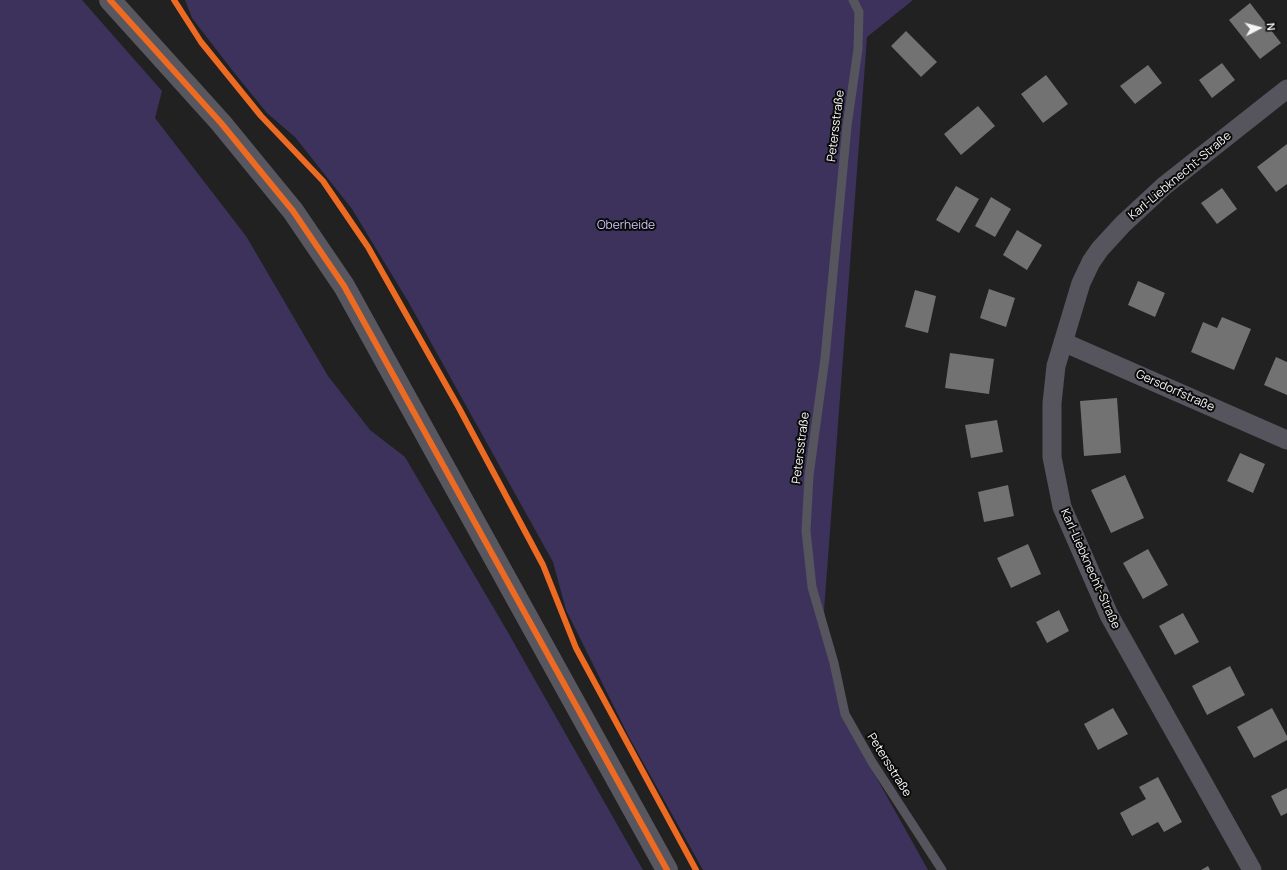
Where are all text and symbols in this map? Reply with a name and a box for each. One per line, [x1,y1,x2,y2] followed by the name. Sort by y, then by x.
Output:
[1239,8,1279,48] north arrow
[1264,22,1279,31] text: N
[824,89,848,163] street label: Petersstraße
[1126,129,1234,223] street label: Karl-Liebknecht-Straße
[597,219,655,233] park label: Oberheide
[1133,367,1217,415] street label: Gersdorfstraße
[789,411,813,485] street label: Petersstraße
[1057,507,1123,631] street label: Karl-Liebknecht-Straße
[864,731,914,799] street label: Petersstraße

